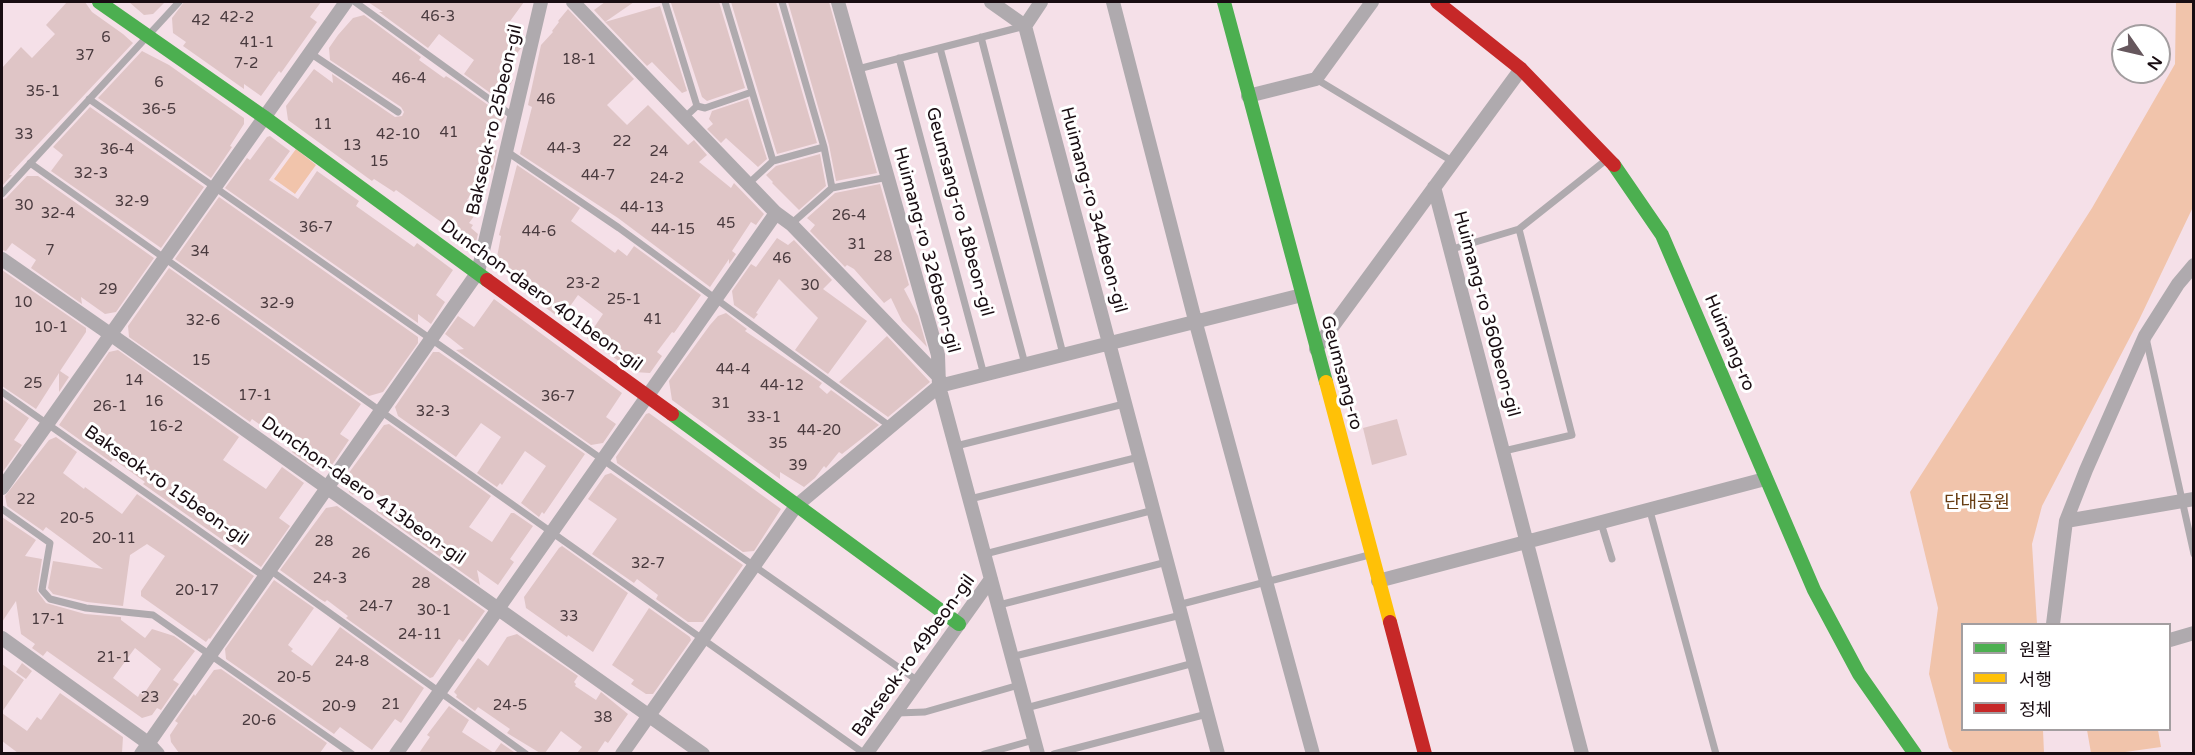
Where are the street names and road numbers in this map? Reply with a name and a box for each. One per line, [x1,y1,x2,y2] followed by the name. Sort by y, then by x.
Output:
[463,22,527,218] street label: Bakseok-ro 25beon-gil
[921,105,997,319] street label: Geumsang-ro 18beon-gil
[1055,105,1131,315] street label: Huimang-ro 344beon-gil
[888,145,964,355] street label: Huimang-ro 326beon-gil
[1448,209,1524,419] street label: Huimang-ro 360beon-gil
[436,216,646,376] street label: Dunchon-daero 401beon-gil
[1699,292,1759,394] street label: Huimang-ro
[1315,314,1367,432] street label: Geumsang-ro
[257,412,469,570] street label: Dunchon-daero 413beon-gil
[80,421,252,551] street label: Bakseok-ro 15beon-gil
[848,571,980,741] street label: Bakseok-ro 49beon-gil

